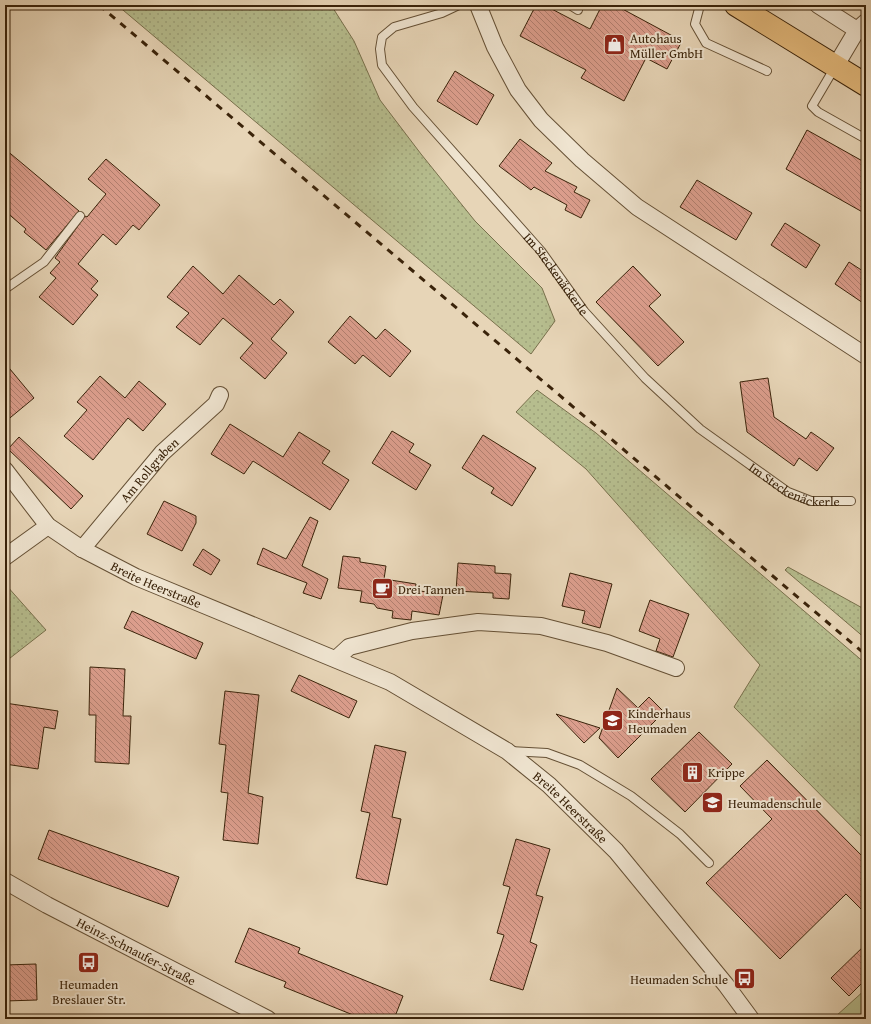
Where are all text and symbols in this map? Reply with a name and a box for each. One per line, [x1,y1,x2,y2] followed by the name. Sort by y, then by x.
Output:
[630,29,703,63] place label: Autohaus Müller GmbH
[602,32,628,58] shop icon: Autohaus Müller GmbH
[519,228,593,320] street label: Im Steckenäckerle
[115,432,183,506] street label: Am Rollgraben
[745,458,840,511] street label: Im Steckenäckerle
[108,556,204,613] street label: Breite Heerstraße
[370,576,396,602] cafe icon: Drei Tannen
[398,580,465,599] place label: Drei Tannen
[628,704,691,738] place label: Kinderhaus Heumaden
[600,707,626,733] school or university icon: Kinderhaus Heumaden
[679,759,705,785] building icon: Krippe
[708,763,745,782] place label: Krippe
[529,766,612,847] street label: Breite Heerstraße
[700,790,726,816] school or university icon: Heumadenschule
[728,794,822,813] place label: Heumadenschule
[73,912,199,990] street label: Heinz-Schnaufer-Straße
[76,949,102,975] bus stop icon: Heumaden Breslauer Str.
[731,966,757,992] bus stop icon: Heumaden Schule
[630,970,728,989] place label: Heumaden Schule
[52,975,126,1009] place label: Heumaden Breslauer Str.

